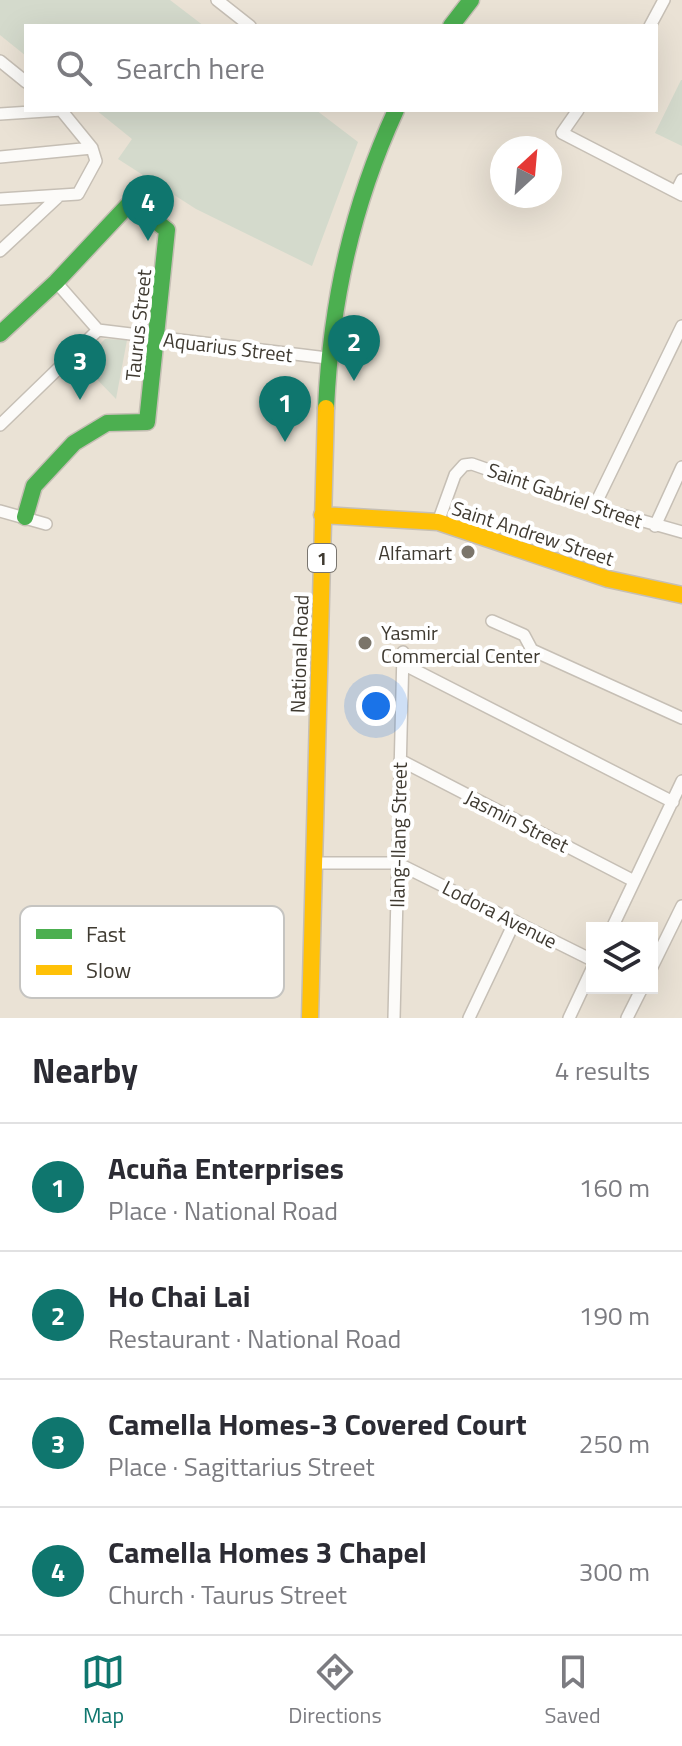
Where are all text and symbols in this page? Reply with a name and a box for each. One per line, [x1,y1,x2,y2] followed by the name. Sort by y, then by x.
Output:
[24,24,658,112] search box
[116,45,265,91] text: Search here
[52,46,96,90] icon: search
[490,136,562,208] north arrow
[122,175,174,241] pin: 4
[117,268,159,382] street label: Taurus Street
[328,315,380,381] pin: 2
[162,324,294,370] street label: Aquarius Street
[54,334,106,400] pin: 3
[259,376,311,442] pin: 1
[483,454,647,536] street label: Saint Gabriel Street
[448,492,618,574] street label: Saint Andrew Street
[378,537,452,568] place label: Alfamart
[459,543,477,561] marker: Alfamart
[308,544,336,572] road number: 1
[281,594,317,714] street label: National Road
[381,617,540,671] place label: Yasmir Commercial Center
[356,634,374,652] marker: Yasmir Commercial Center
[356,686,396,726] your location
[381,762,415,908] street label: Ilang-Ilang Street
[460,782,574,860] street label: Jasmin Street
[437,872,563,956] street label: Lodora Avenue
[20,906,284,998] legend
[86,917,126,951] text: Fast
[586,922,658,994] map controls
[586,922,658,994] button: layers
[86,953,132,987] text: Slow
[32,1044,138,1096] text: Nearby
[555,1051,650,1090] text: 4 results
[108,1145,344,1191] text: Acuña Enterprises
[51,1168,65,1207] text: 1
[579,1168,650,1207] text: 160 m
[108,1191,338,1230] text: Place · National Road
[108,1273,250,1319] text: Ho Chai Lai
[51,1296,65,1335] text: 2
[579,1296,650,1335] text: 190 m
[108,1319,401,1358] text: Restaurant · National Road
[108,1401,527,1447] text: Camella Homes-3 Covered Court
[51,1424,65,1463] text: 3
[579,1424,650,1463] text: 250 m
[108,1447,375,1486] text: Place · Sagittarius Street
[108,1529,427,1575] text: Camella Homes 3 Chapel
[51,1552,65,1591] text: 4
[579,1552,650,1591] text: 300 m
[108,1575,347,1614] text: Church · Taurus Street
[81,1650,125,1732] tab: Map
[288,1650,382,1732] tab: Directions
[545,1650,601,1732] tab: Saved

